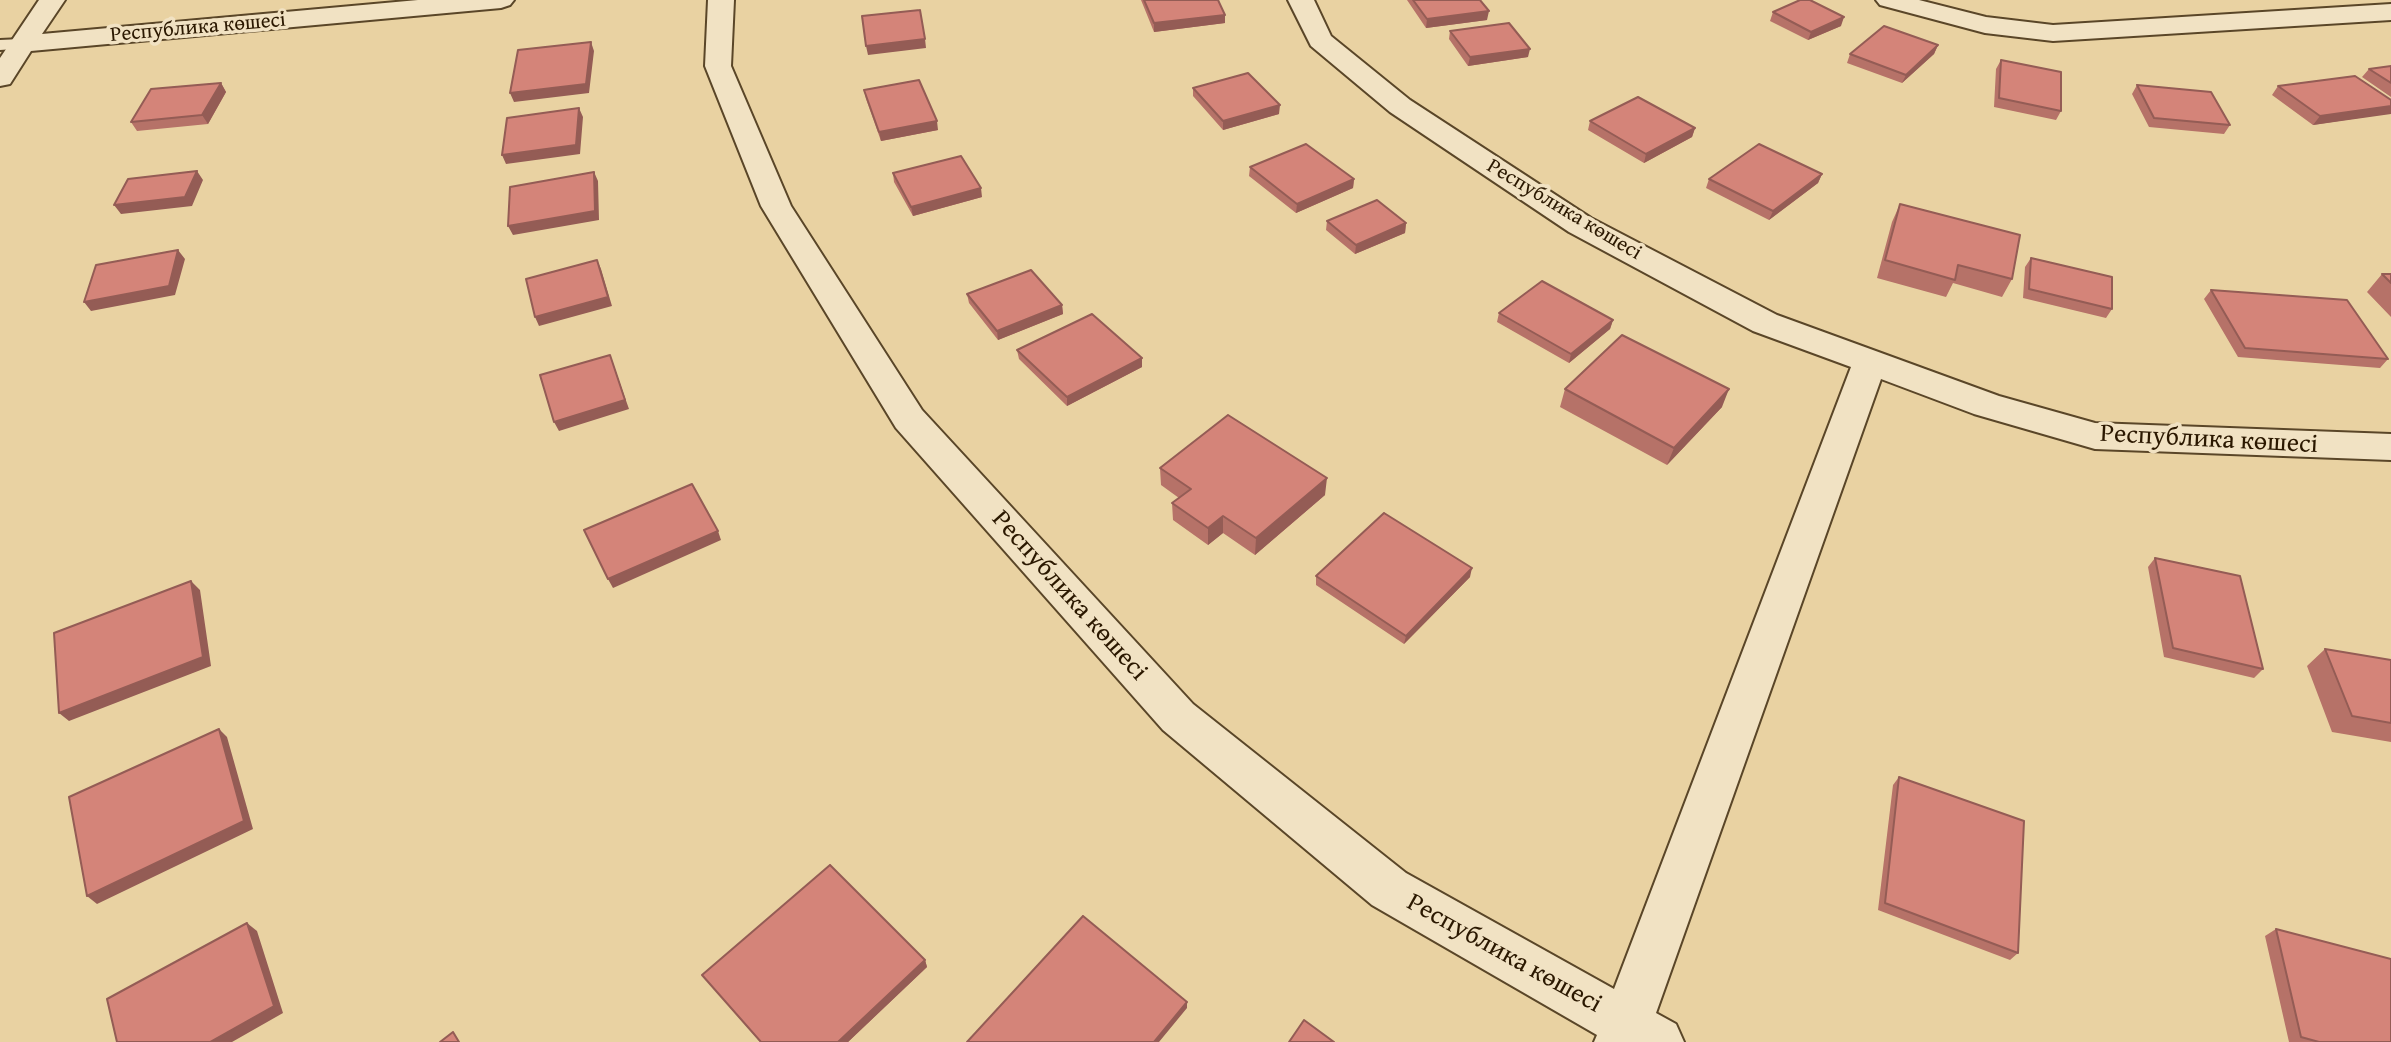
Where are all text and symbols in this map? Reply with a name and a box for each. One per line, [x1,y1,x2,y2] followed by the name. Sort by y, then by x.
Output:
[109,8,287,48] street label: Республика көшесі
[1482,154,1646,266] street label: Республика көшесі
[2099,419,2319,461] street label: Республика көшесі
[984,505,1154,687] street label: Республика көшесі
[1401,888,1607,1020] street label: Республика көшесі

